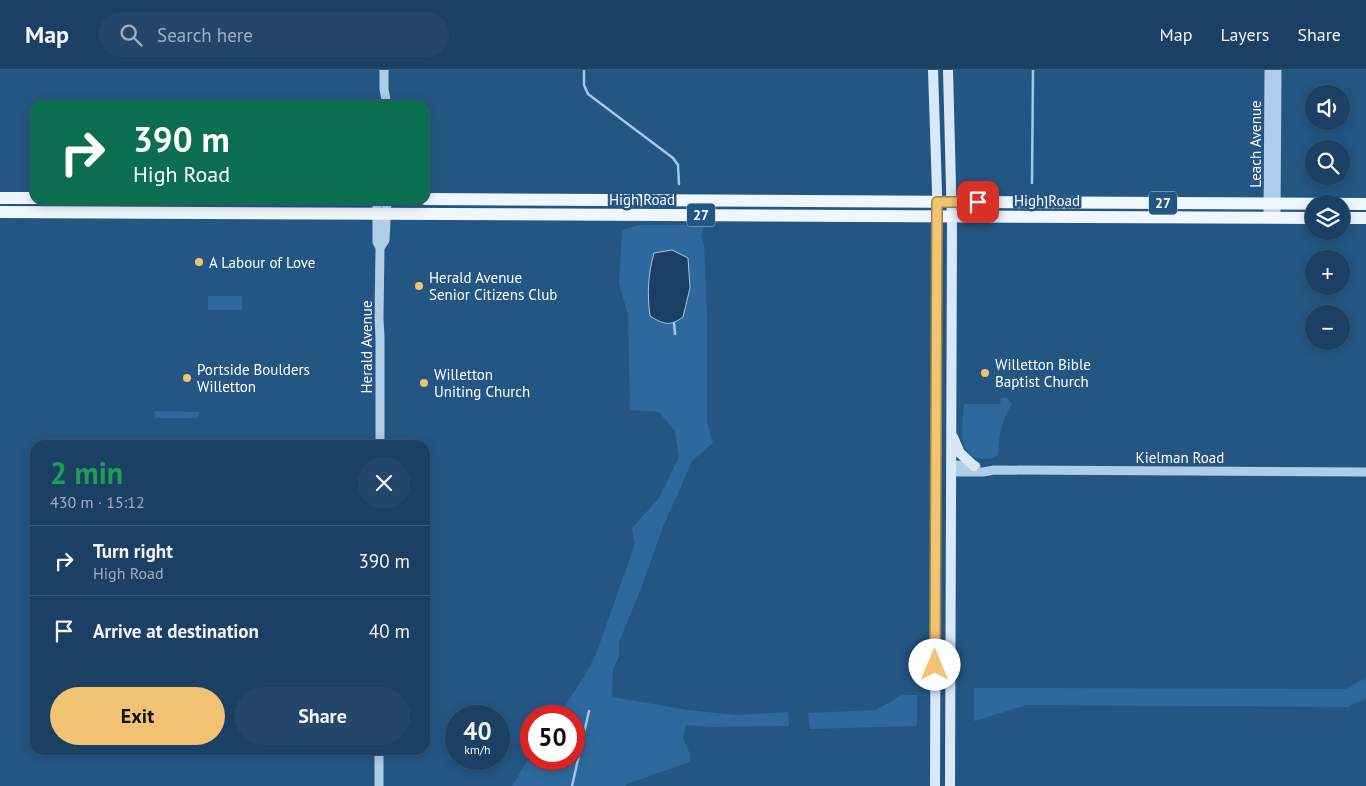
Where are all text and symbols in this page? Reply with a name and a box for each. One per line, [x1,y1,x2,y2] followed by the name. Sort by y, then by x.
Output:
[99,12,449,57] search box
[25,19,69,50] text: Map
[117,21,145,49] icon: search
[157,23,253,47] text: Search here
[1160,23,1192,46] text: Map
[1220,23,1269,46] text: Layers
[1297,23,1341,46] text: Share
[1305,85,1350,350] map controls
[1305,85,1350,130] button: sound
[1246,100,1265,188] street label: Leach Avenue
[133,116,230,162] text: 390 m
[50,120,115,185] icon: right
[1305,140,1350,185] button: search
[133,160,230,188] text: High Road
[957,181,999,223] pin
[964,188,992,216] icon: arrive
[609,190,675,209] street label: High Road
[1014,191,1080,210] street label: High Road
[1149,192,1177,214] road number: 27
[1305,195,1350,240] button: layers
[687,204,715,226] road number: 27
[1305,250,1350,295] button: +
[209,253,315,272] place label: A Labour of Love
[193,256,205,268] marker: A Labour of Love
[429,268,557,304] place label: Herald Avenue Senior Citizens Club
[413,280,425,292] marker: Herald Avenue Senior Citizens Club
[357,300,376,394] street label: Herald Avenue
[1305,305,1350,350] button: −
[995,355,1091,391] place label: Willetton Bible Baptist Church
[197,360,310,396] place label: Portside Boulders Willetton
[434,365,530,401] place label: Willetton Uniting Church
[979,367,991,379] marker: Willetton Bible Baptist Church
[181,372,193,384] marker: Portside Boulders Willetton
[418,377,430,389] marker: Willetton Uniting Church
[1136,448,1224,467] street label: Kielman Road
[50,453,123,492] text: 2 min
[358,457,410,509] button: close
[50,492,145,512] text: 430 m · 15:12
[93,539,173,563] text: Turn right
[50,547,78,575] icon: right
[358,549,410,573] text: 390 m
[93,563,164,583] text: High Road
[50,617,78,645] icon: arrive
[93,619,259,643] text: Arrive at destination
[369,619,410,643] text: 40 m
[908,638,960,690] position arrow
[50,687,225,745] button: Exit
[235,687,410,745] button: Share
[520,705,585,770] speed limit sign: 50
[463,715,492,747] text: 40
[464,742,491,757] text: km/h

